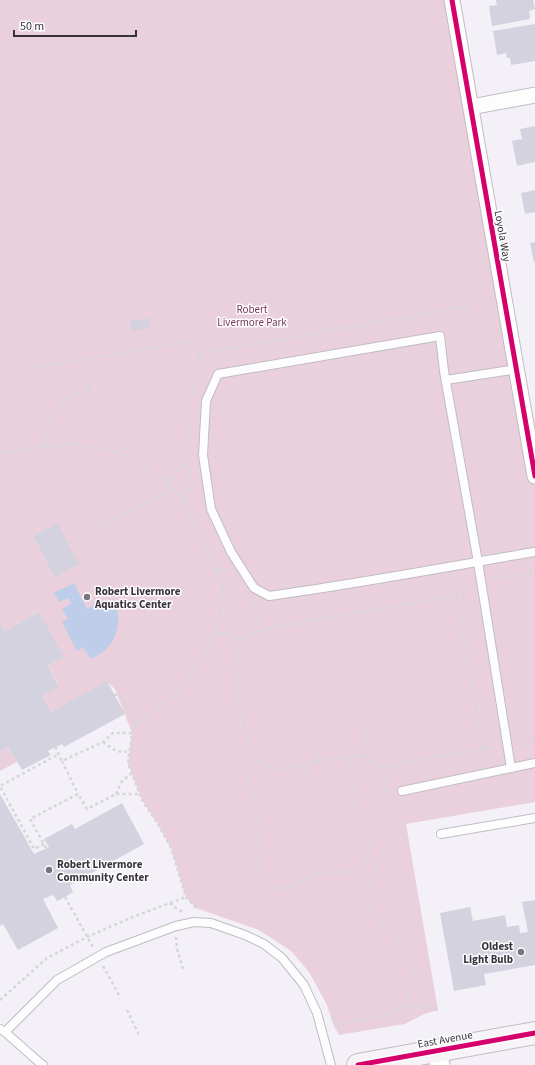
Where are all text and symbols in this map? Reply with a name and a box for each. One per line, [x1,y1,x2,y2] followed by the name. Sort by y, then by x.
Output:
[14,12,136,38] scale bar
[20,18,44,35] text: 50 m
[491,209,514,263] street label: Loyola Way
[217,302,287,330] park label: Robert Livermore Park
[94,584,181,612] place label: Robert Livermore Aquatics Center
[82,592,92,602] marker: Robert Livermore Aquatics Center
[57,857,149,885] place label: Robert Livermore Community Center
[44,865,54,875] marker: Robert Livermore Community Center
[463,939,514,967] place label: Oldest Light Bulb
[516,947,526,957] marker: Oldest Light Bulb
[416,1027,474,1052] street label: East Avenue

